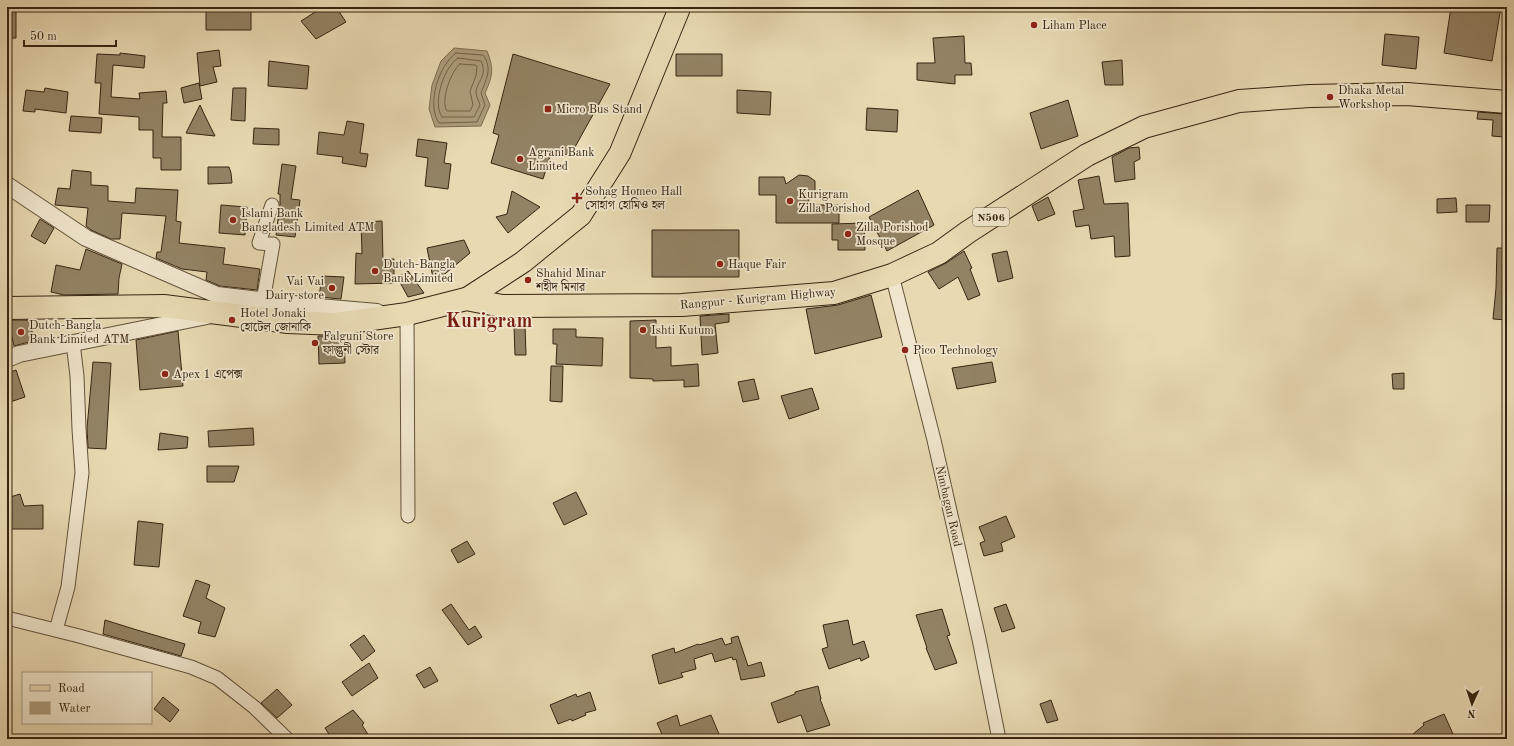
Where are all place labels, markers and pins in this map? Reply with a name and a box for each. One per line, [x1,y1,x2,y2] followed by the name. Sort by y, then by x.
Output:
[1029,20,1039,30] marker: Liham Place
[1042,20,1107,32] place label: Liham Place
[1338,85,1404,111] place label: Dhaka Metal Workshop
[1325,92,1335,102] marker: Dhaka Metal Workshop
[543,104,553,114] marker: Micro Bus Stand
[556,104,642,116] place label: Micro Bus Stand
[528,147,595,173] place label: Agrani Bank Limited
[515,154,525,164] marker: Agrani Bank Limited
[585,186,682,212] place label: Sohag Homeo Hall সোহাগ হোমিও হল
[798,189,870,215] place label: Kurigram Zilla Porishod
[572,193,582,203] marker: Sohag Homeo Hall সোহাগ হোমিও হল
[785,196,795,206] marker: Kurigram Zilla Porishod
[241,208,374,234] place label: Islami Bank Bangladesh Limited ATM
[228,215,238,225] marker: Islami Bank Bangladesh Limited ATM
[856,222,928,248] place label: Zilla Porishod Mosque
[843,229,853,239] marker: Zilla Porishod Mosque
[383,259,456,285] place label: Dutch-Bangla Bank Limited
[715,259,725,269] marker: Haque Fair
[728,259,786,271] place label: Haque Fair
[370,266,380,276] marker: Dutch-Bangla Bank Limited
[535,268,606,294] place label: Shahid Minar শহীদ মিনার
[523,275,533,285] marker: Shahid Minar শহীদ মিনার
[265,276,324,302] place label: Vai Vai Dairy store
[327,283,337,293] marker: Vai Vai Dairy store
[240,308,311,334] place label: Hotel Jonaki হোটেল জোনাকি
[227,315,237,325] marker: Hotel Jonaki হোটেল জোনাকি
[29,320,129,346] place label: Dutch-Bangla Bank Limited ATM
[638,325,648,335] marker: Ishti Kutum
[651,325,714,337] place label: Ishti Kutum
[16,327,26,337] marker: Dutch-Bangla Bank Limited ATM
[322,331,394,358] place label: Falguni Store ফাল্গুনী স্টোর
[310,338,320,348] marker: Falguni Store ফাল্গুনী স্টোর
[900,345,910,355] marker: Pico Technology
[913,345,999,357] place label: Pico Technology
[160,369,170,379] marker: Apex 1 এপেক্স
[173,369,244,381] place label: Apex 1 এপেক্স

